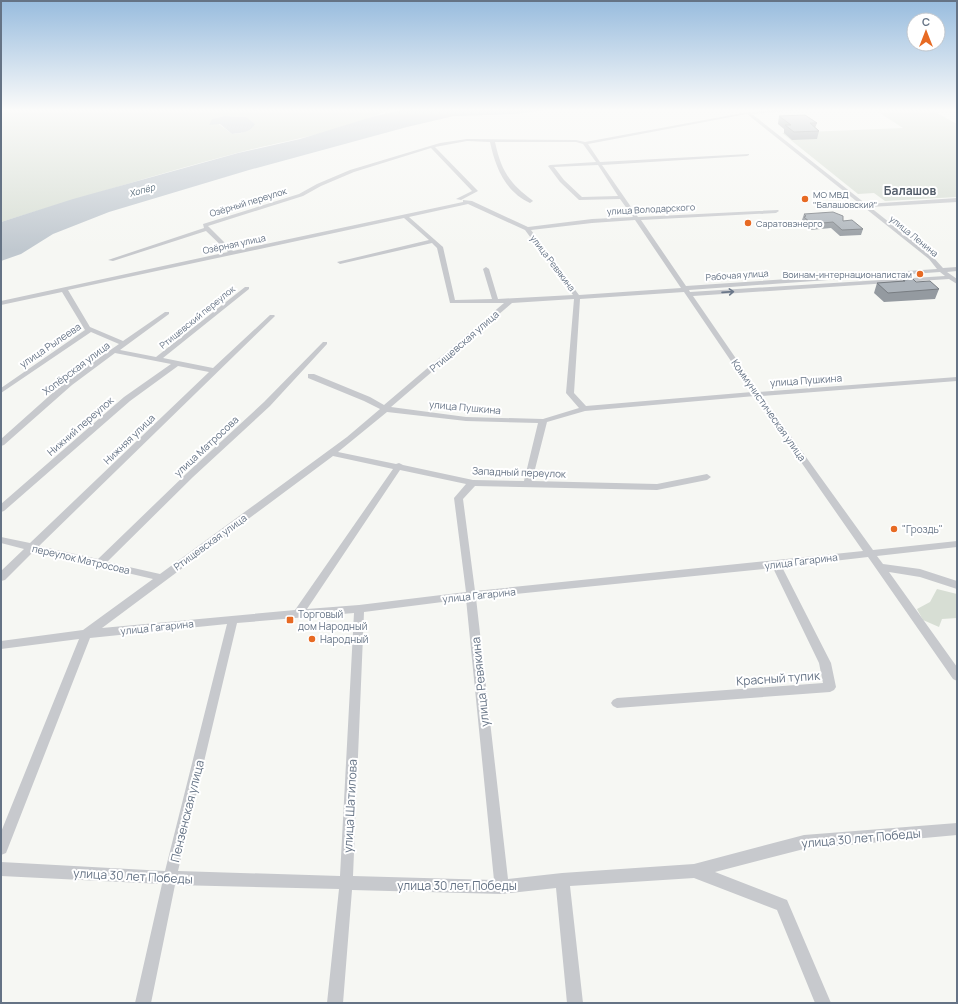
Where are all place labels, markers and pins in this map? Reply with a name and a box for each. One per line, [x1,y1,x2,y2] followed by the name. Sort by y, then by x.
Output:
[813,188,877,211] place label: МО МВД "Балашовский"
[800,194,810,204] marker: МО МВД "Балашовский"
[756,217,823,230] place label: Саратовэнерго
[743,218,753,228] marker: Саратовэнерго
[783,268,912,281] place label: Воинам-интернационалистам
[915,269,925,279] marker: Воинам-интернационалистам
[902,522,943,536] place label: "Гроздь"
[889,524,899,534] marker: "Гроздь"
[298,607,367,633] place label: Торговый дом Народный
[285,615,295,625] marker: Торговый дом Народный
[320,632,369,646] place label: Народный
[307,634,317,644] marker: Народный

